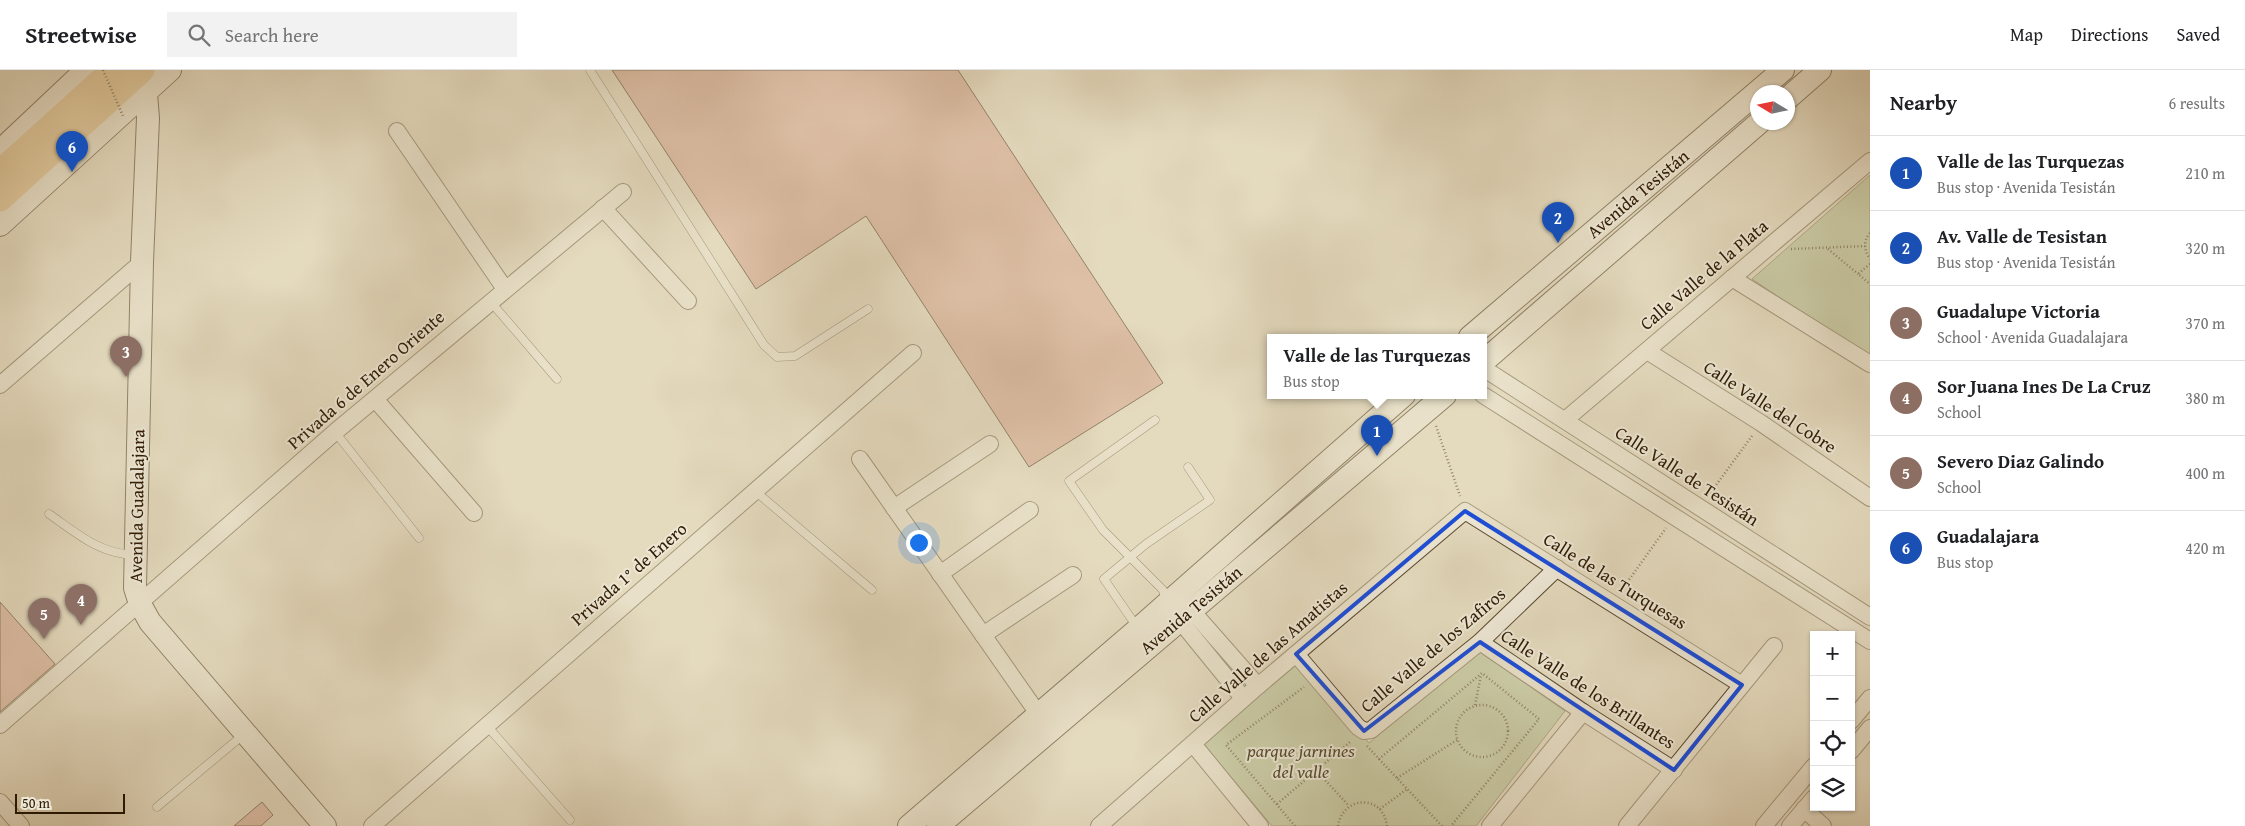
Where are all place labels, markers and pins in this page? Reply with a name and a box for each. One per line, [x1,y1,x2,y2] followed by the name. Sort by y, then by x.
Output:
[56,131,88,172] pin: 6
[1542,202,1574,243] pin: 2
[110,336,142,377] pin: 3
[1361,415,1393,456] pin: 1
[65,584,97,625] pin: 4
[28,598,60,639] pin: 5

